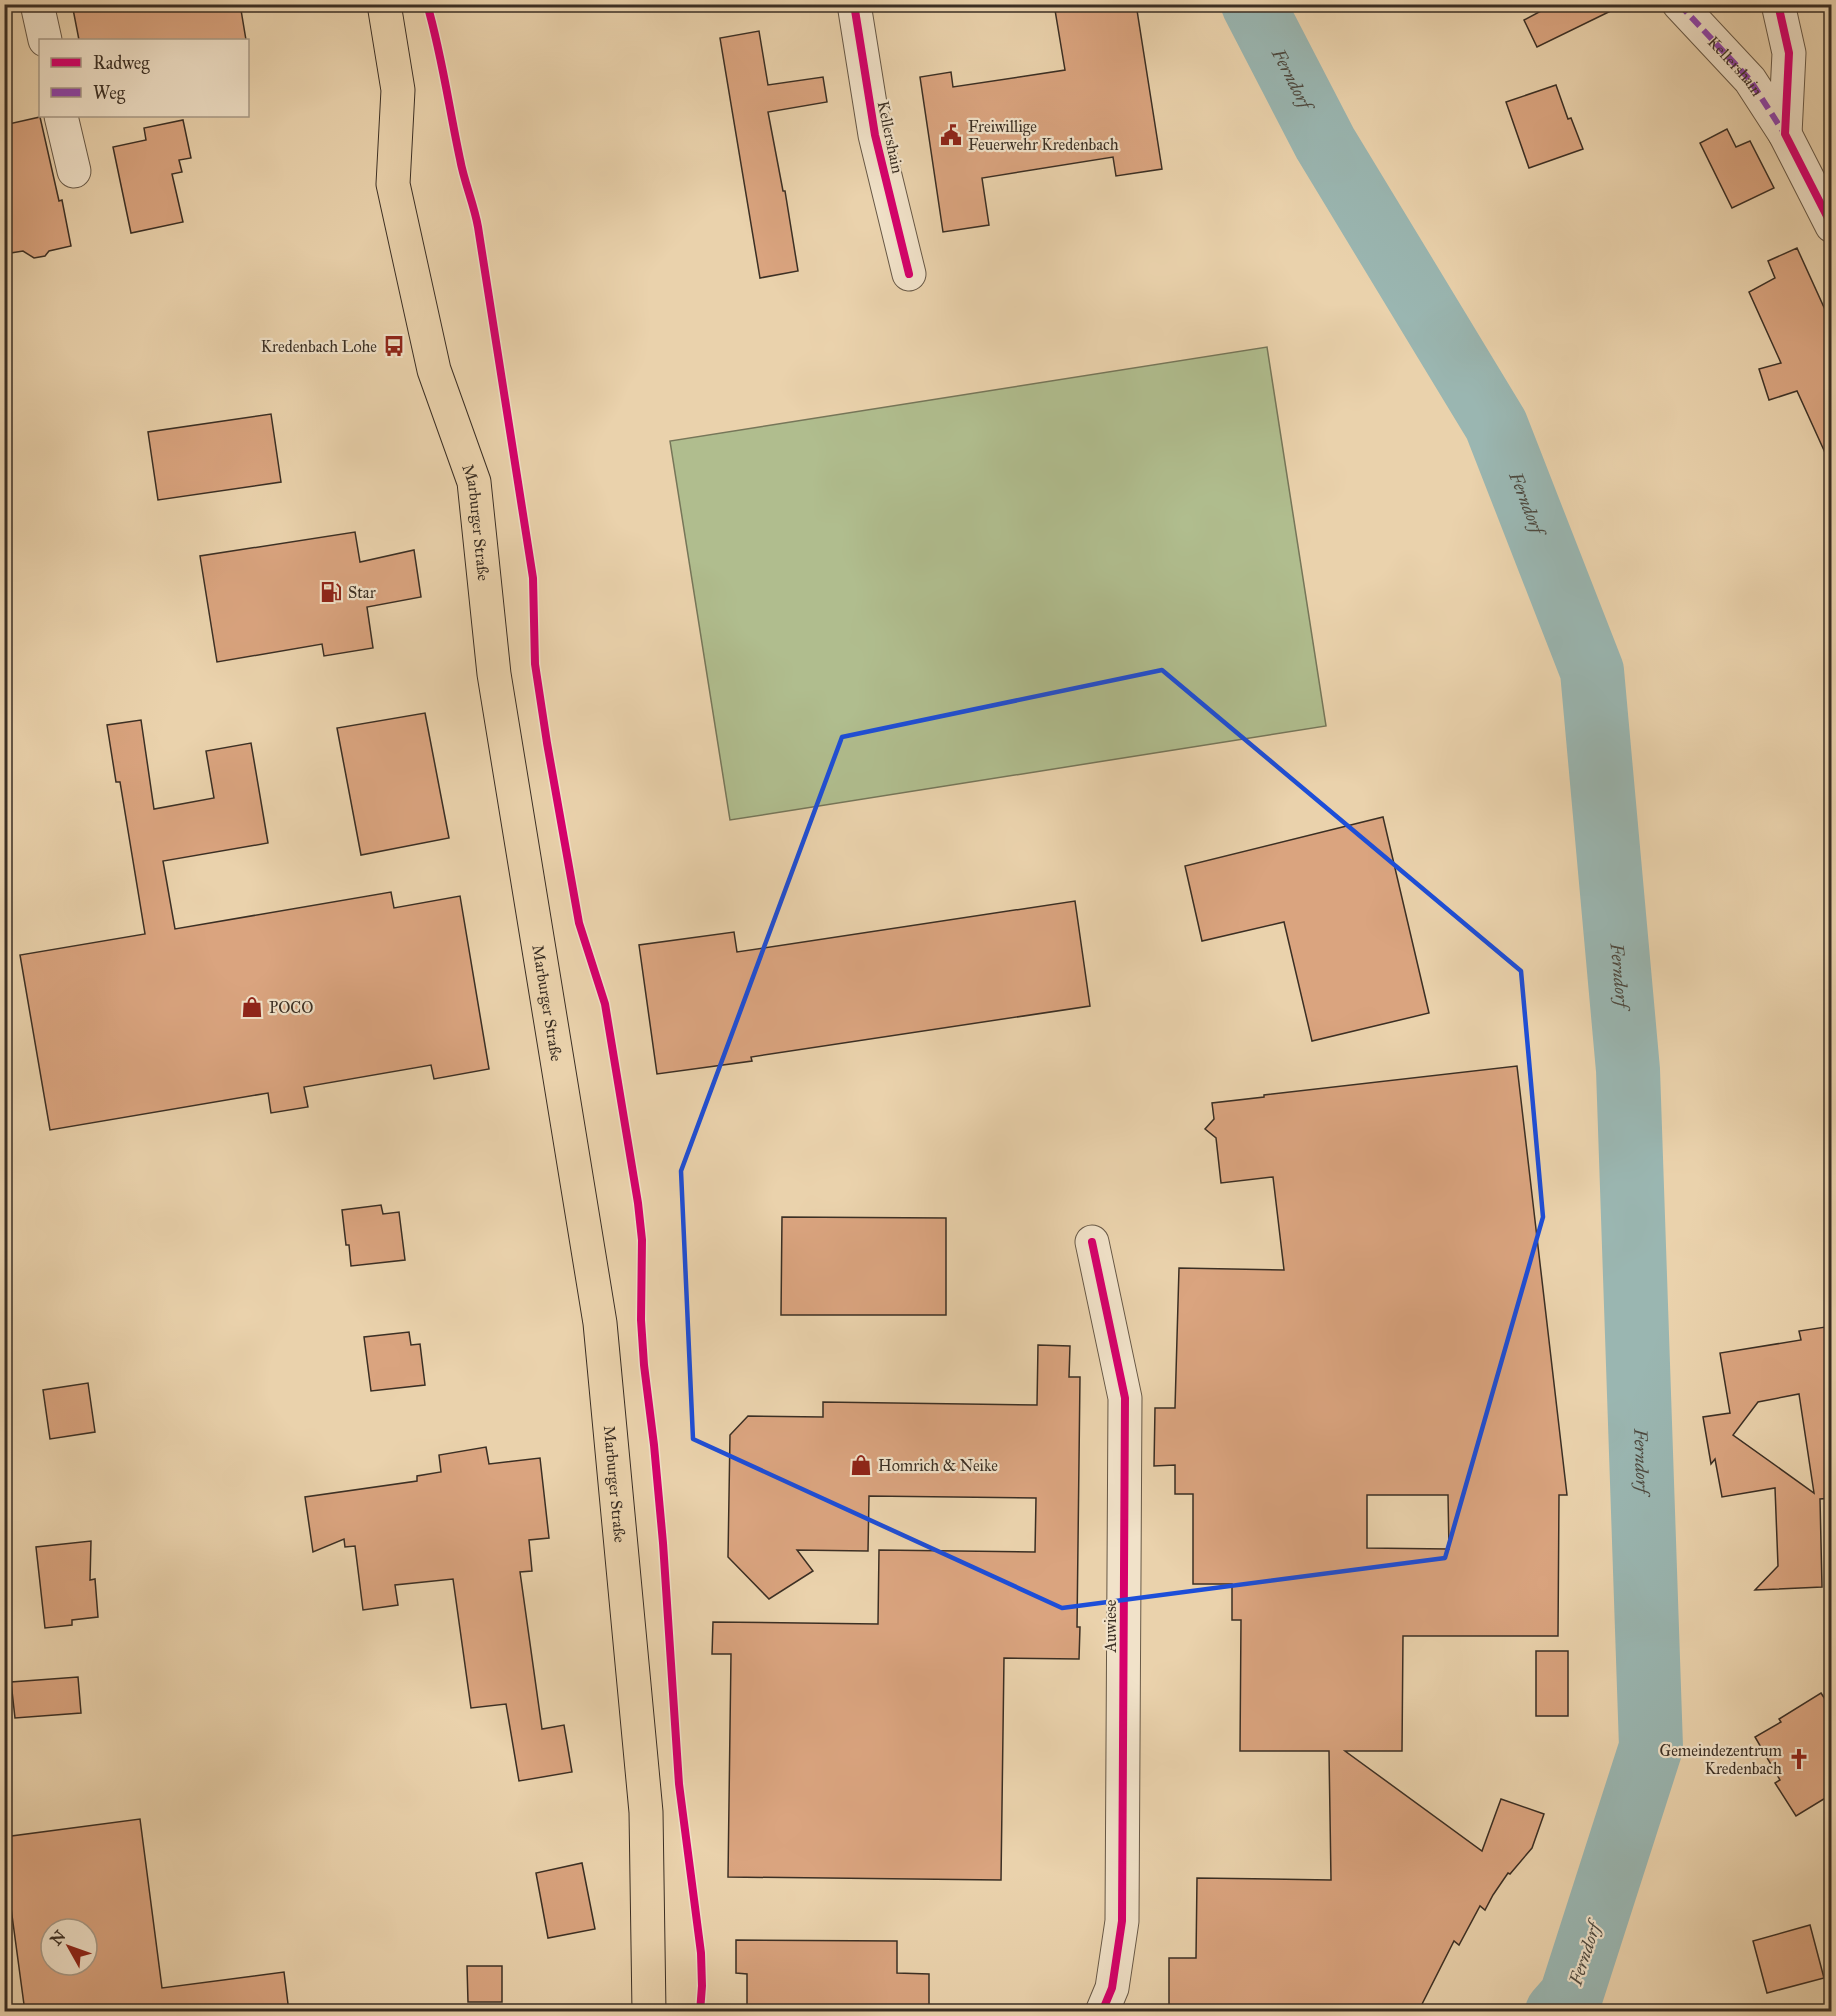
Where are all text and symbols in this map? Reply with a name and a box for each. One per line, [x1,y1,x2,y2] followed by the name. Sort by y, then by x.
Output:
[1704,32,1767,100] street label: Kellershain
[39,39,249,117] legend
[1267,44,1319,117] water label: Ferndorf
[93,52,150,75] text: Radweg
[93,82,126,105] text: Weg
[874,99,908,175] street label: Kellershain
[968,117,1119,154] place label: Freiwillige Feuerwehr Kredenbach
[939,123,963,147] public building icon: Freiwillige Feuerwehr Kredenbach
[382,334,406,358] bus stop icon: Kredenbach Lohe
[261,337,377,356] place label: Kredenbach Lohe
[458,462,493,582] street label: Marburger Straße
[1504,468,1550,542] water label: Ferndorf
[319,580,343,604] fuel station icon: Star
[348,583,376,602] place label: Star
[1606,941,1634,1013] water label: Ferndorf
[528,943,566,1063] street label: Marburger Straße
[240,995,264,1019] shop icon: POCO
[269,998,313,1017] place label: POCO
[600,1425,630,1544] street label: Marburger Straße
[1629,1427,1654,1498] water label: Ferndorf
[849,1453,873,1477] shop icon: Homrich & Neike
[878,1456,998,1475] place label: Homrich & Neike
[1101,1599,1120,1654] street label: Auwiese
[1659,1741,1783,1778] place label: Gemeindezentrum Kredenbach
[1787,1747,1811,1771] church icon: Gemeindezentrum Kredenbach
[1564,1915,1607,1989] water label: Ferndorf
[39,1917,99,1977] north arrow
[46,1926,70,1949] text: N

